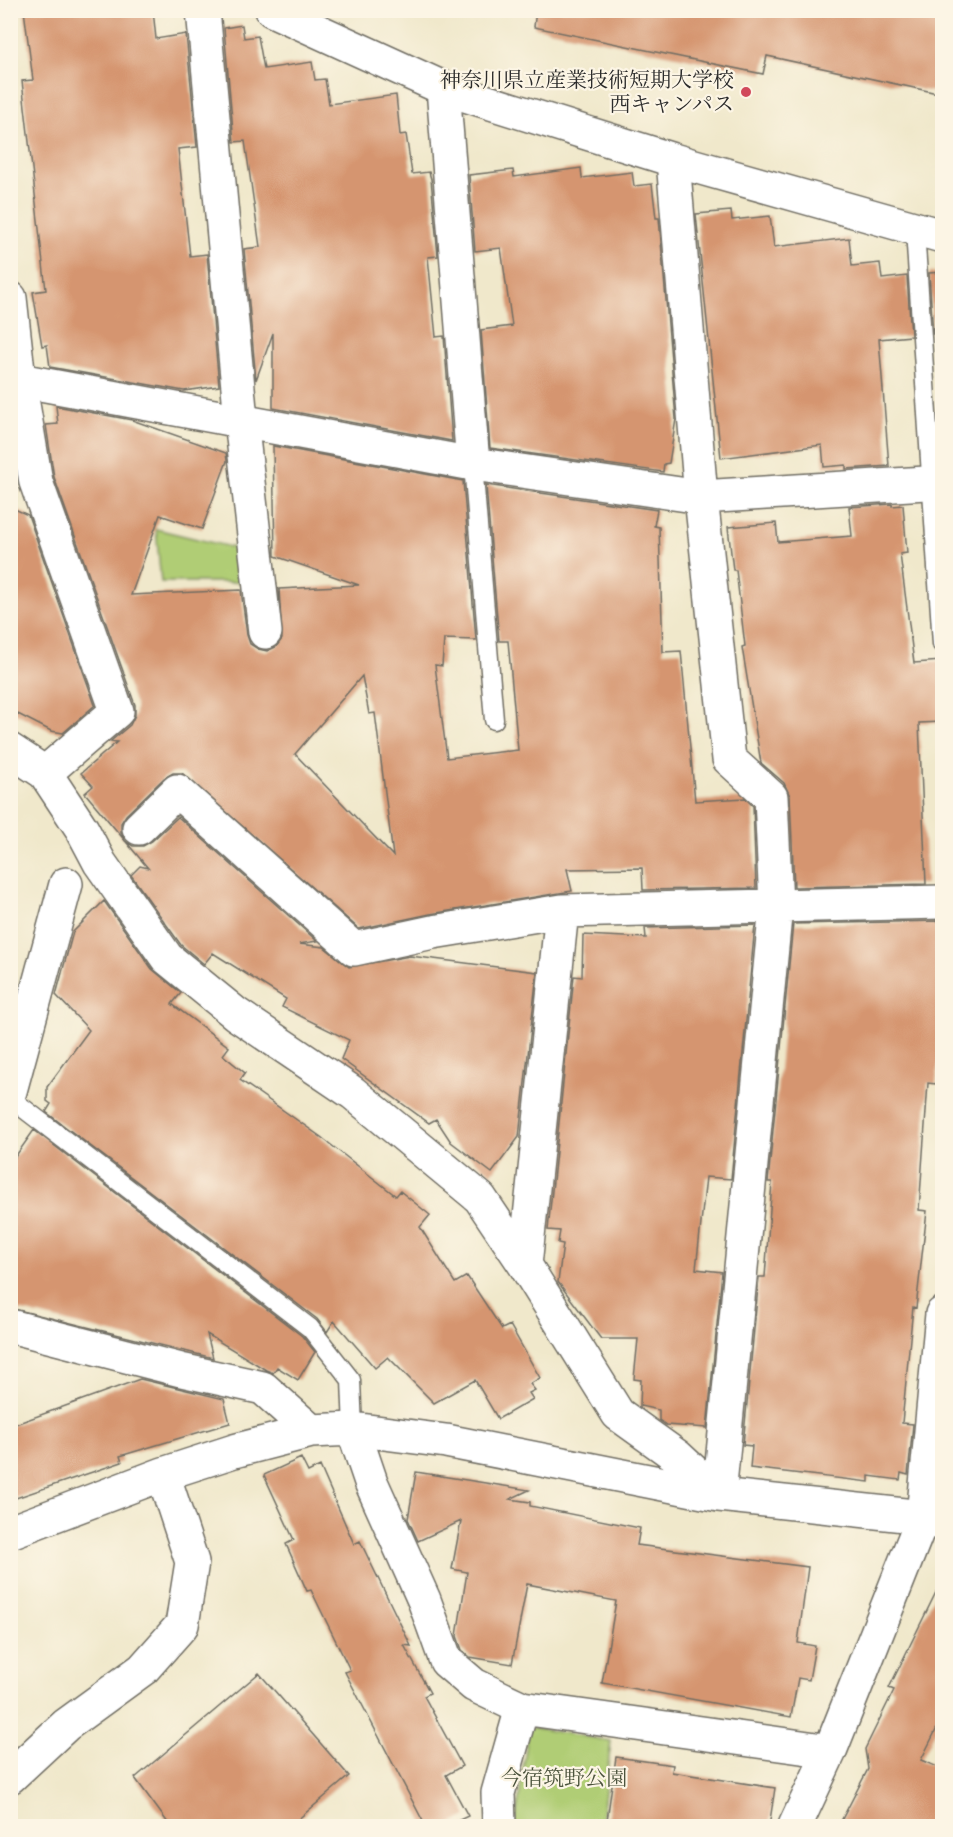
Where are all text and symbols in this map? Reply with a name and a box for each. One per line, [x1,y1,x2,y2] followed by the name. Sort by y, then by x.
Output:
[440,67,734,117] place label: 神奈川県立産業技術短期大学校 西キャンパス
[739,85,753,99] marker: 神奈川県立産業技術短期大学校 西キャンパス
[501,1765,627,1791] park label: 今宿筑野公園

